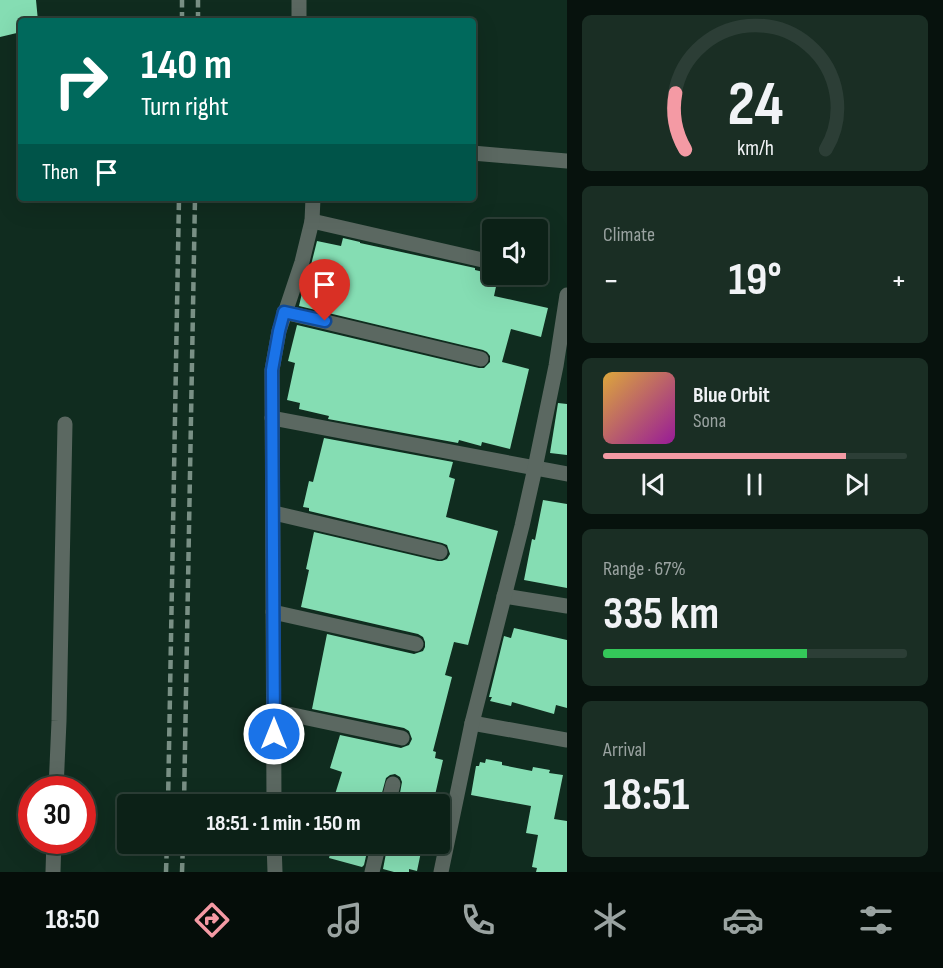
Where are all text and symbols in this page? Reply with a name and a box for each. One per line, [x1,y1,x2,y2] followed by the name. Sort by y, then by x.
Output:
[141,40,232,91] text: 140 m
[42,42,120,120] icon: right
[727,68,783,143] text: 24
[141,91,228,123] text: Turn right
[736,137,774,162] text: km/h
[90,156,123,189] icon: arrive
[42,159,78,186] text: Then
[482,219,548,285] map controls
[482,219,548,285] button: sound
[603,223,655,247] text: Climate
[728,253,782,308] text: 19°
[299,259,350,321] pin
[603,261,619,301] text: −
[891,261,907,301] text: +
[308,268,341,301] icon: arrive
[693,382,770,409] text: Blue Orbit
[693,409,726,433] text: Sona
[637,468,670,501] icon: previous
[738,468,771,501] icon: pause
[840,468,873,501] icon: next
[603,557,686,581] text: Range · 67%
[603,587,719,642] text: 335 km
[242,702,306,766] position arrow
[603,738,646,762] text: Arrival
[603,768,689,823] text: 18:51
[18,776,96,854] speed limit sign: 30
[206,810,361,837] text: 18:51 · 1 min · 150 m
[191,899,233,941] icon: directions
[324,899,366,941] icon: music
[457,899,499,941] icon: phone
[589,899,631,941] icon: climate
[722,899,764,941] icon: car
[855,899,897,941] icon: filters
[45,904,100,936] text: 18:50

